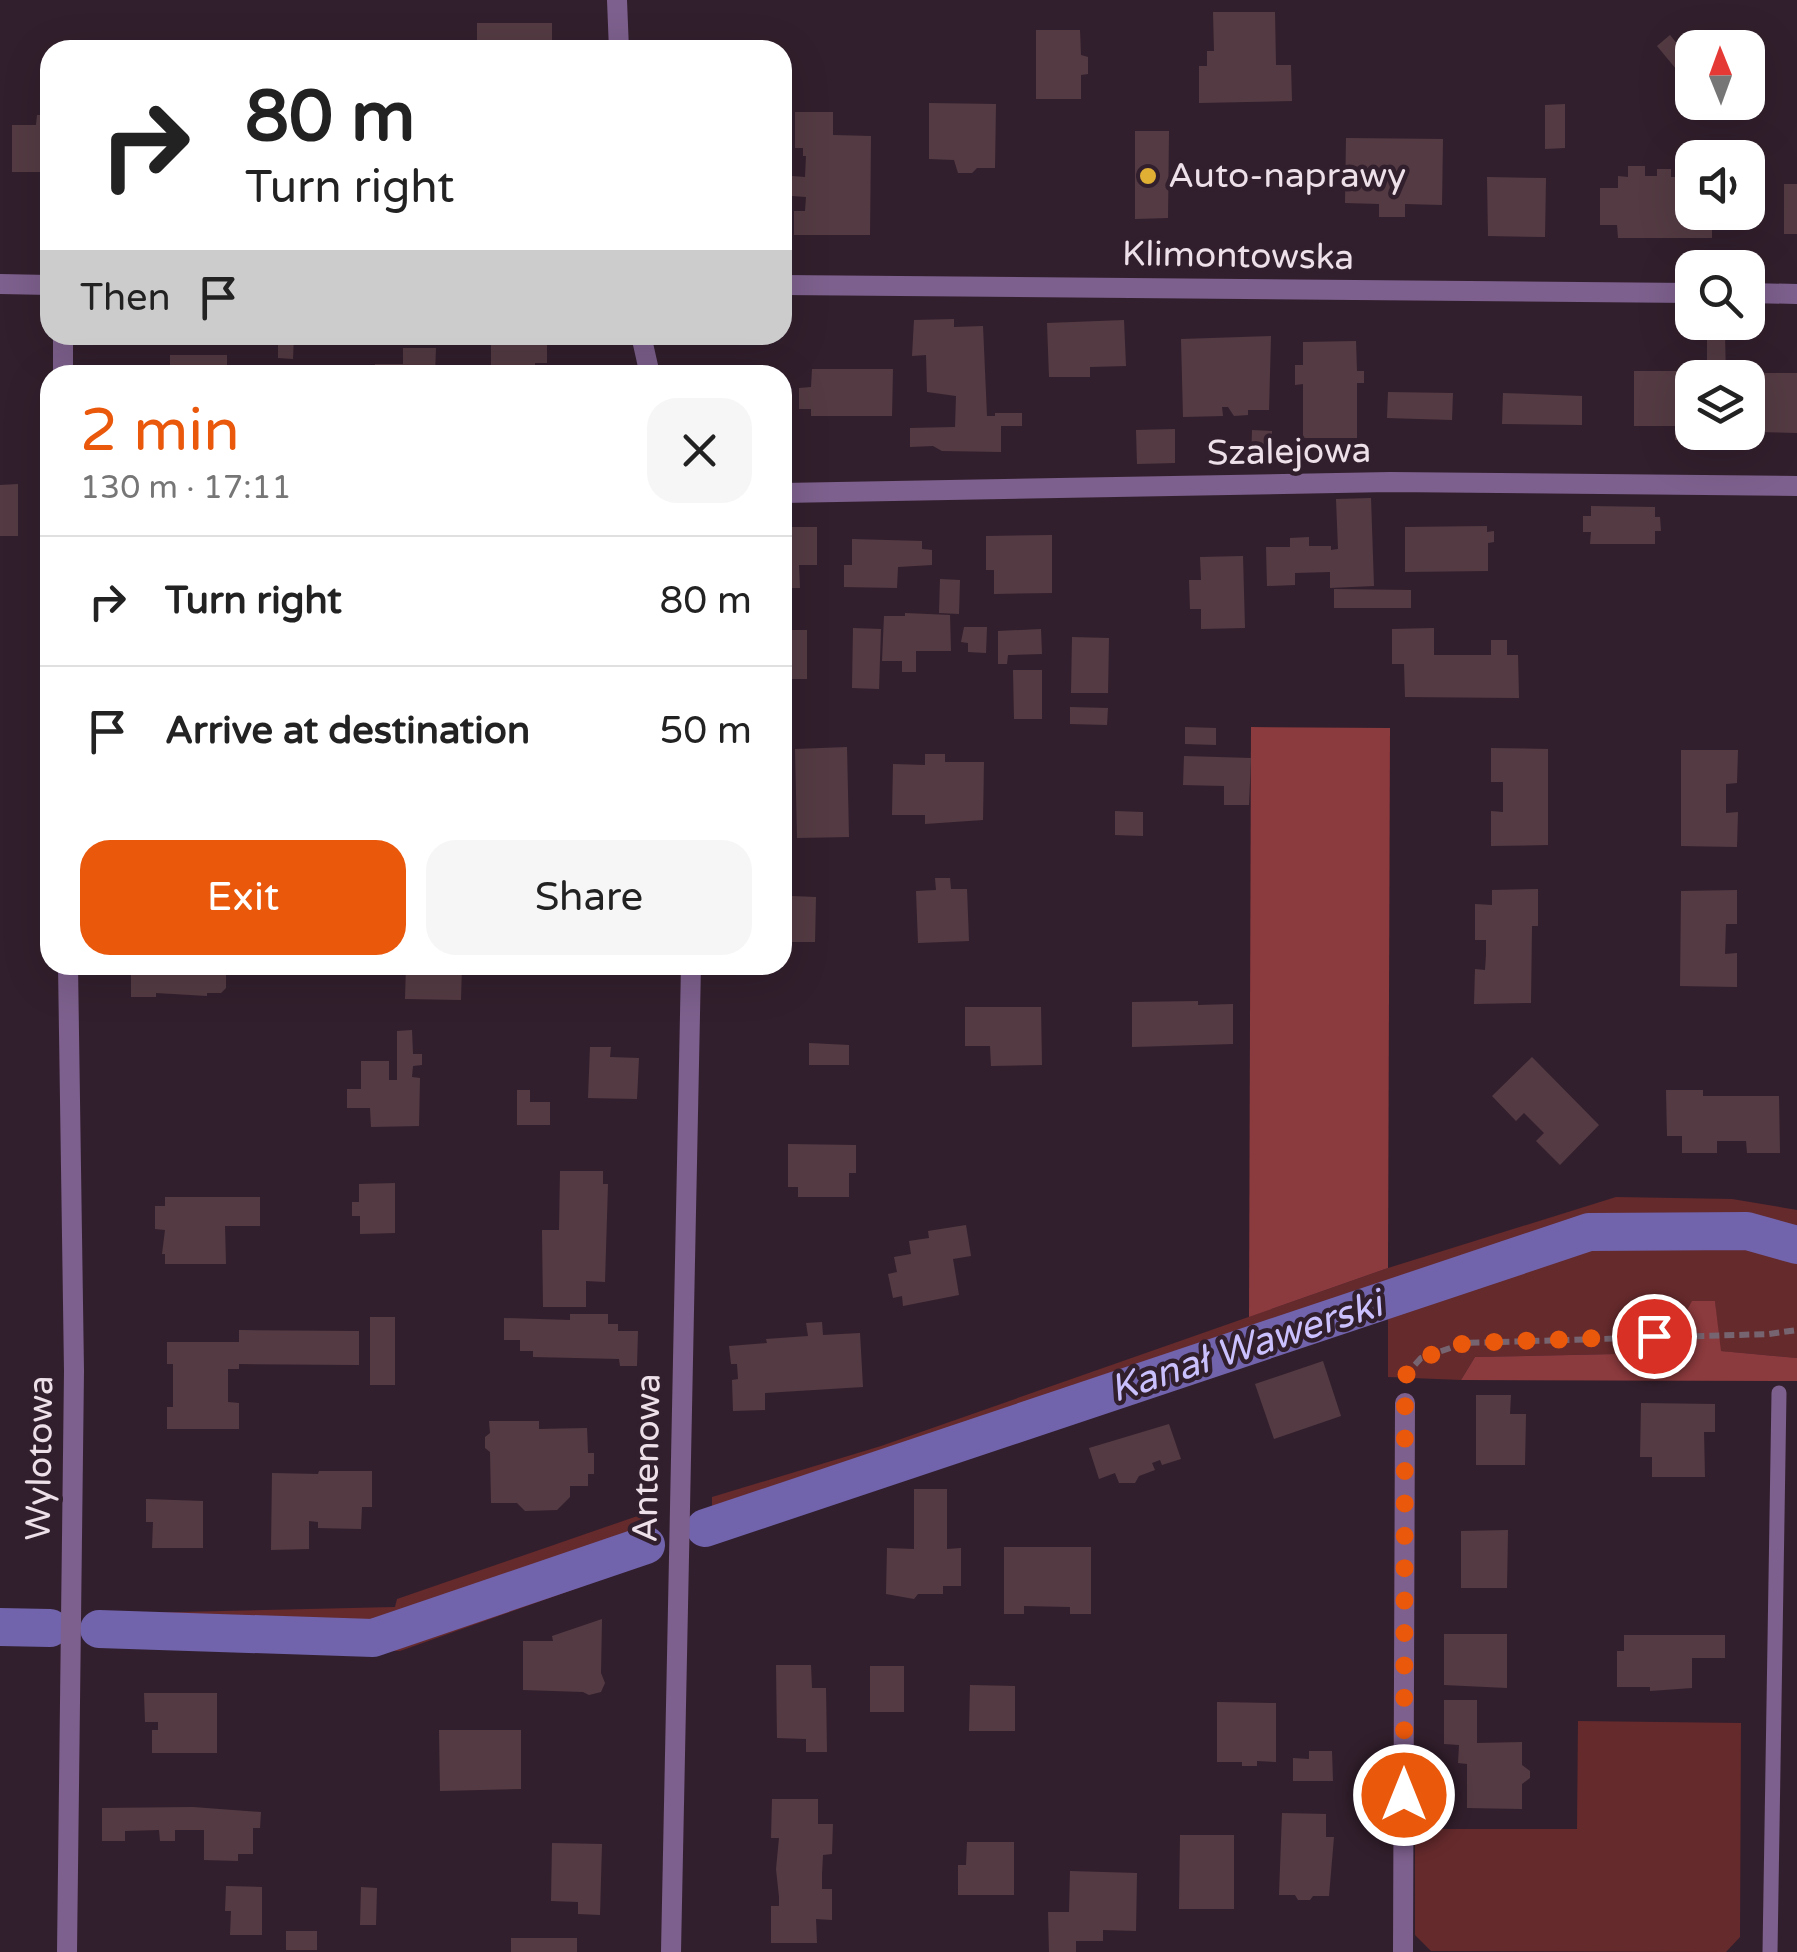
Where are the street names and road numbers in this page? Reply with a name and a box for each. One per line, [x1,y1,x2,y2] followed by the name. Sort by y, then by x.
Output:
[1122,233,1354,279] street label: Klimontowska
[1206,430,1372,474] street label: Szalejowa
[625,1373,669,1543] street label: Antenowa
[18,1375,62,1541] street label: Wylotowa

